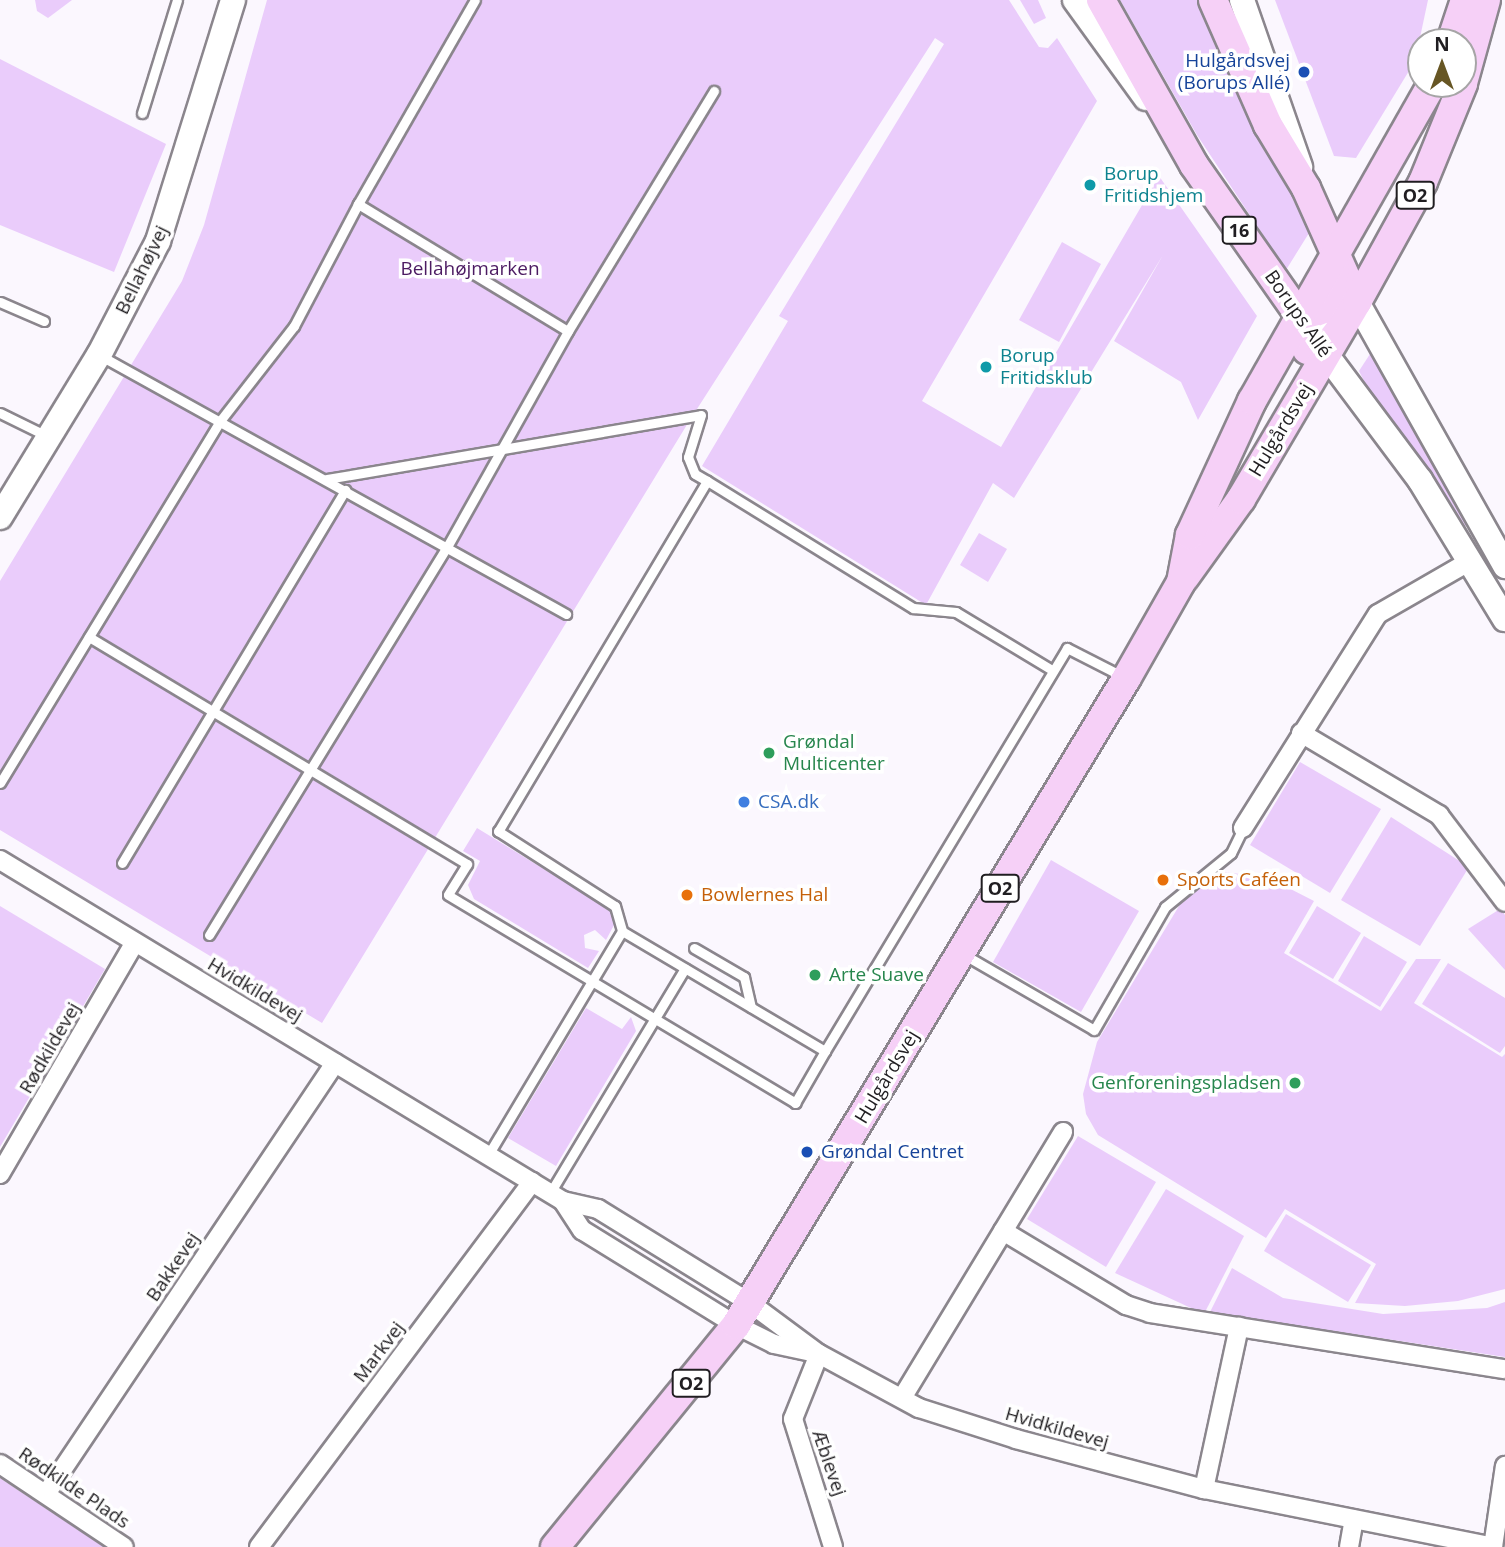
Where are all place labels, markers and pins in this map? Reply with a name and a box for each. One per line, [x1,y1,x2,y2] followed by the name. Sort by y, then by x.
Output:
[1178,50,1290,94] place label: Hulgårdsvej (Borups Allé)
[1296,64,1312,80] marker: Hulgårdsvej (Borups Allé)
[1104,163,1203,207] place label: Borup Fritidshjem
[1082,177,1098,193] marker: Borup Fritidshjem
[1000,345,1093,389] place label: Borup Fritidsklub
[978,359,994,375] marker: Borup Fritidsklub
[783,731,885,775] place label: Grøndal Multicenter
[761,745,777,761] marker: Grøndal Multicenter
[758,791,819,813] place label: CSA.dk
[736,794,752,810] marker: CSA.dk
[1177,869,1301,891] place label: Sports Caféen
[1155,872,1171,888] marker: Sports Caféen
[701,884,828,906] place label: Bowlernes Hal
[679,887,695,903] marker: Bowlernes Hal
[829,964,924,986] place label: Arte Suave
[807,967,823,983] marker: Arte Suave
[1091,1072,1281,1094] place label: Genforeningspladsen
[1287,1075,1303,1091] marker: Genforeningspladsen
[821,1141,964,1163] place label: Grøndal Centret
[799,1144,815,1160] marker: Grøndal Centret

